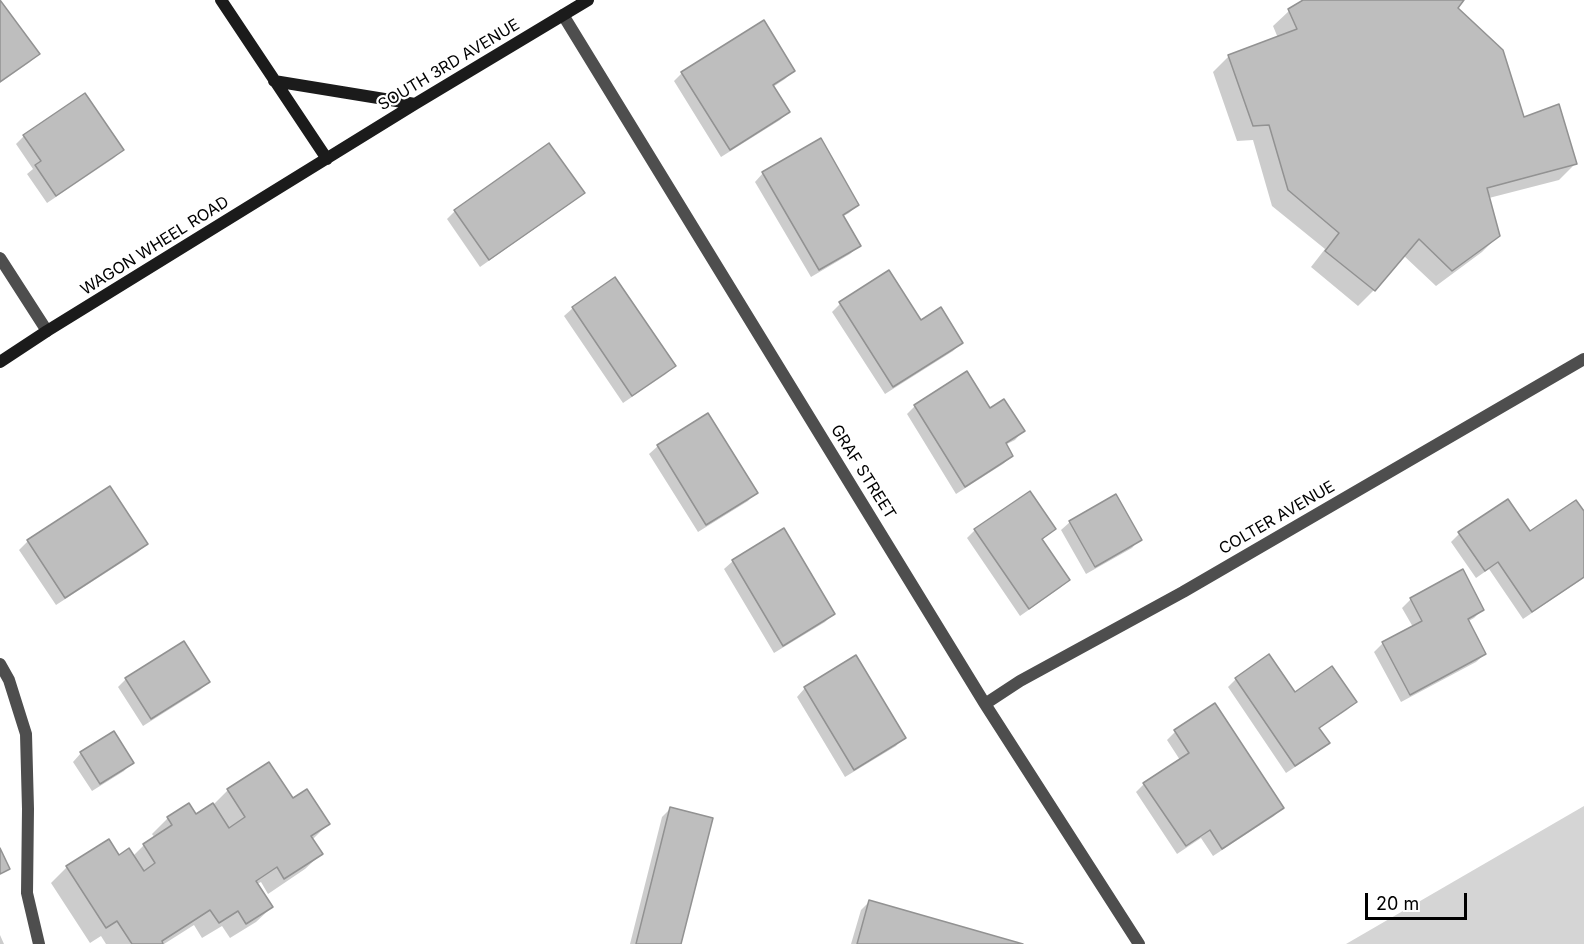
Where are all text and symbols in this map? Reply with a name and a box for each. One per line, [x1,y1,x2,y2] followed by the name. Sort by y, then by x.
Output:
[375,15,523,115] street label: SOUTH 3RD AVENUE
[77,193,233,299] street label: WAGON WHEEL ROAD
[826,421,900,523] street label: GRAF STREET
[1216,477,1338,559] street label: COLTER AVENUE
[1368,881,1470,919] scale bar
[1376,893,1419,914] text: 20 m

